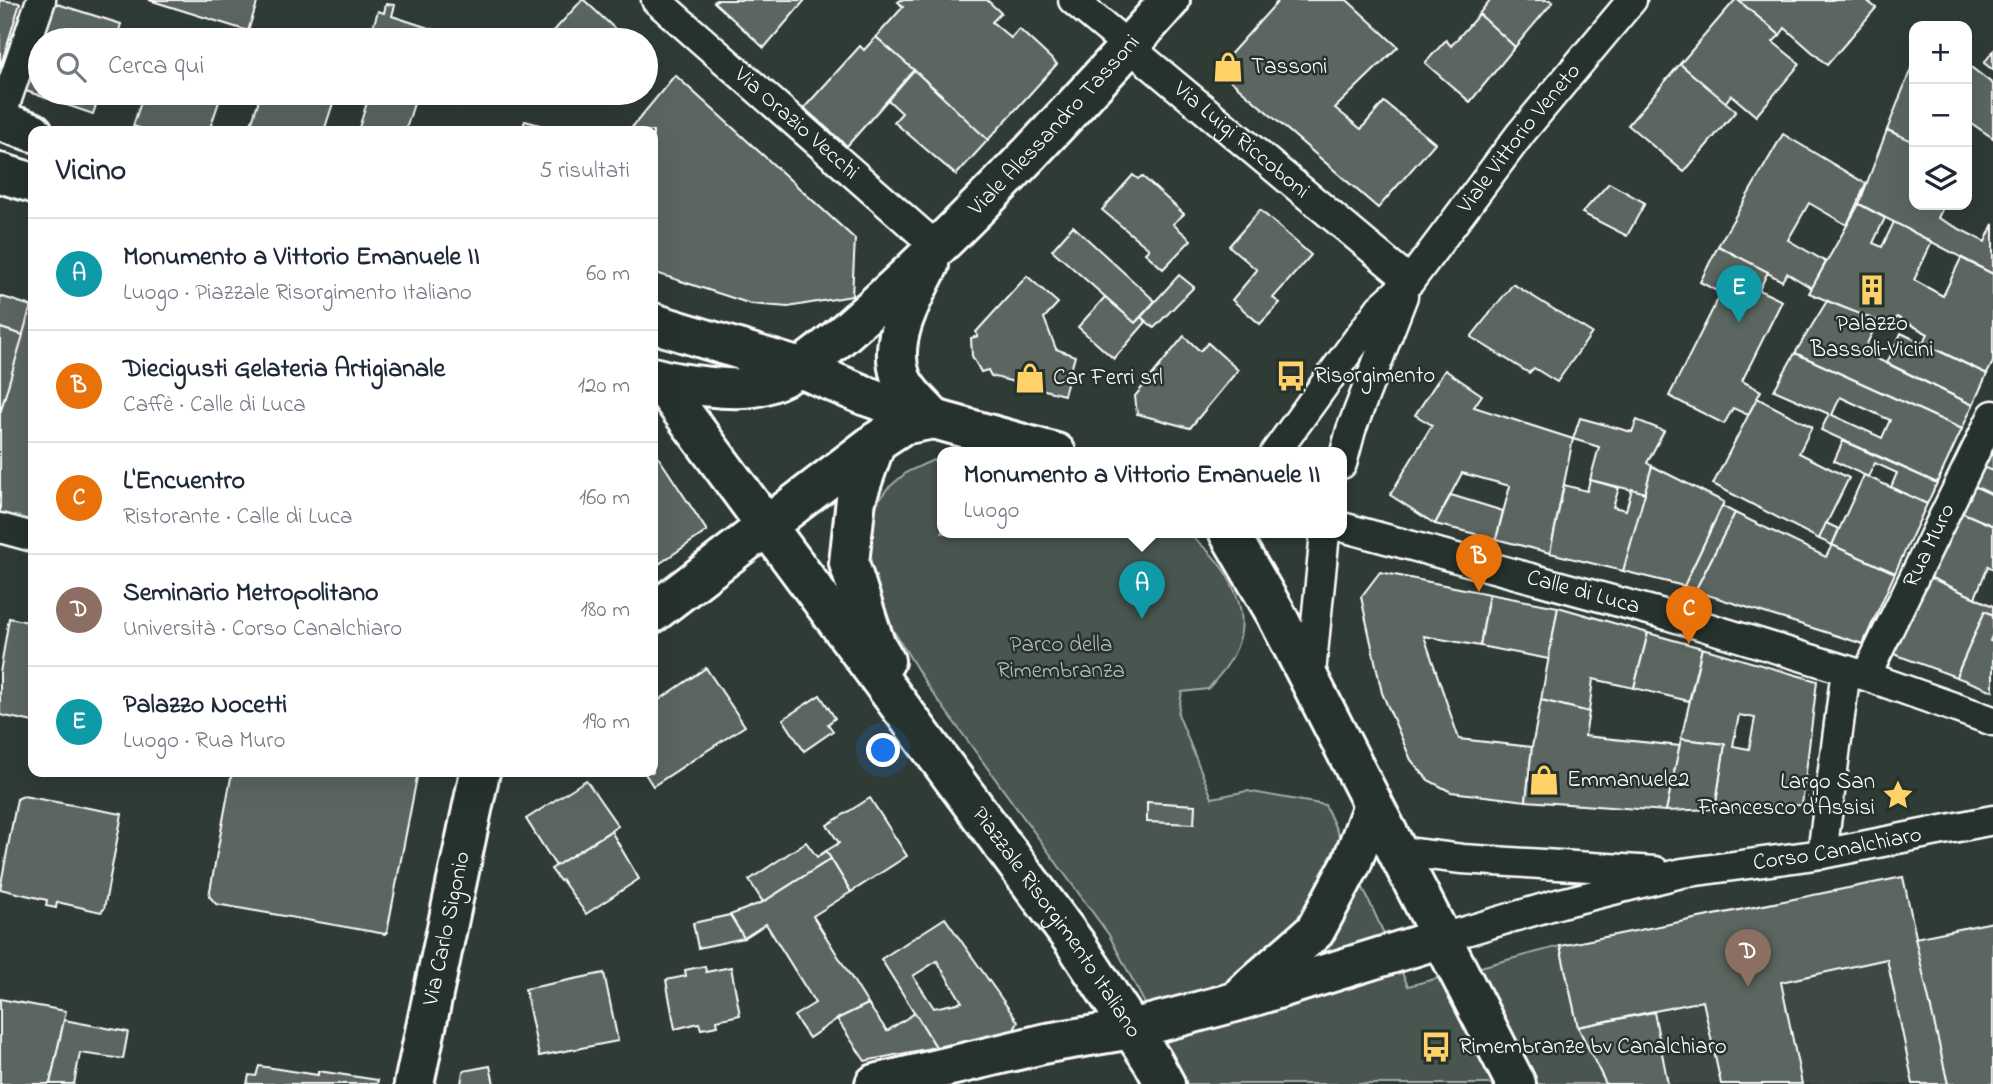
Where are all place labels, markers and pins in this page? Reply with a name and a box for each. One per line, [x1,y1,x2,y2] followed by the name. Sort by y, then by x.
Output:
[1211,50,1245,84] shop icon: Tassoni
[1251,51,1327,84] place label: Tassoni
[1716,265,1762,323] pin: E
[1855,273,1889,307] building icon: Palazzo Bassoli–Vicini
[1809,308,1934,367] place label: Palazzo Bassoli–Vicini
[1274,359,1308,393] bus stop icon: Risorgimento
[1314,360,1435,394] place label: Risorgimento
[1013,361,1047,395] shop icon: Car Ferri srl
[1053,362,1163,395] place label: Car Ferri srl
[1456,534,1502,592] pin: B
[1119,561,1165,619] pin: A
[1666,586,1712,644] pin: C
[1527,763,1561,797] shop icon: Emmanuele2
[1567,764,1689,797] place label: Emmanuele2
[1697,766,1875,825] place label: Largo San Francesco d’Assisi
[1881,778,1915,812] place icon: Largo San Francesco d’Assisi
[1725,929,1771,987] pin: D
[1419,1030,1453,1064] bus stop icon: Rimembranze bv Canalchiaro
[1459,1031,1727,1064] place label: Rimembranze bv Canalchiaro

